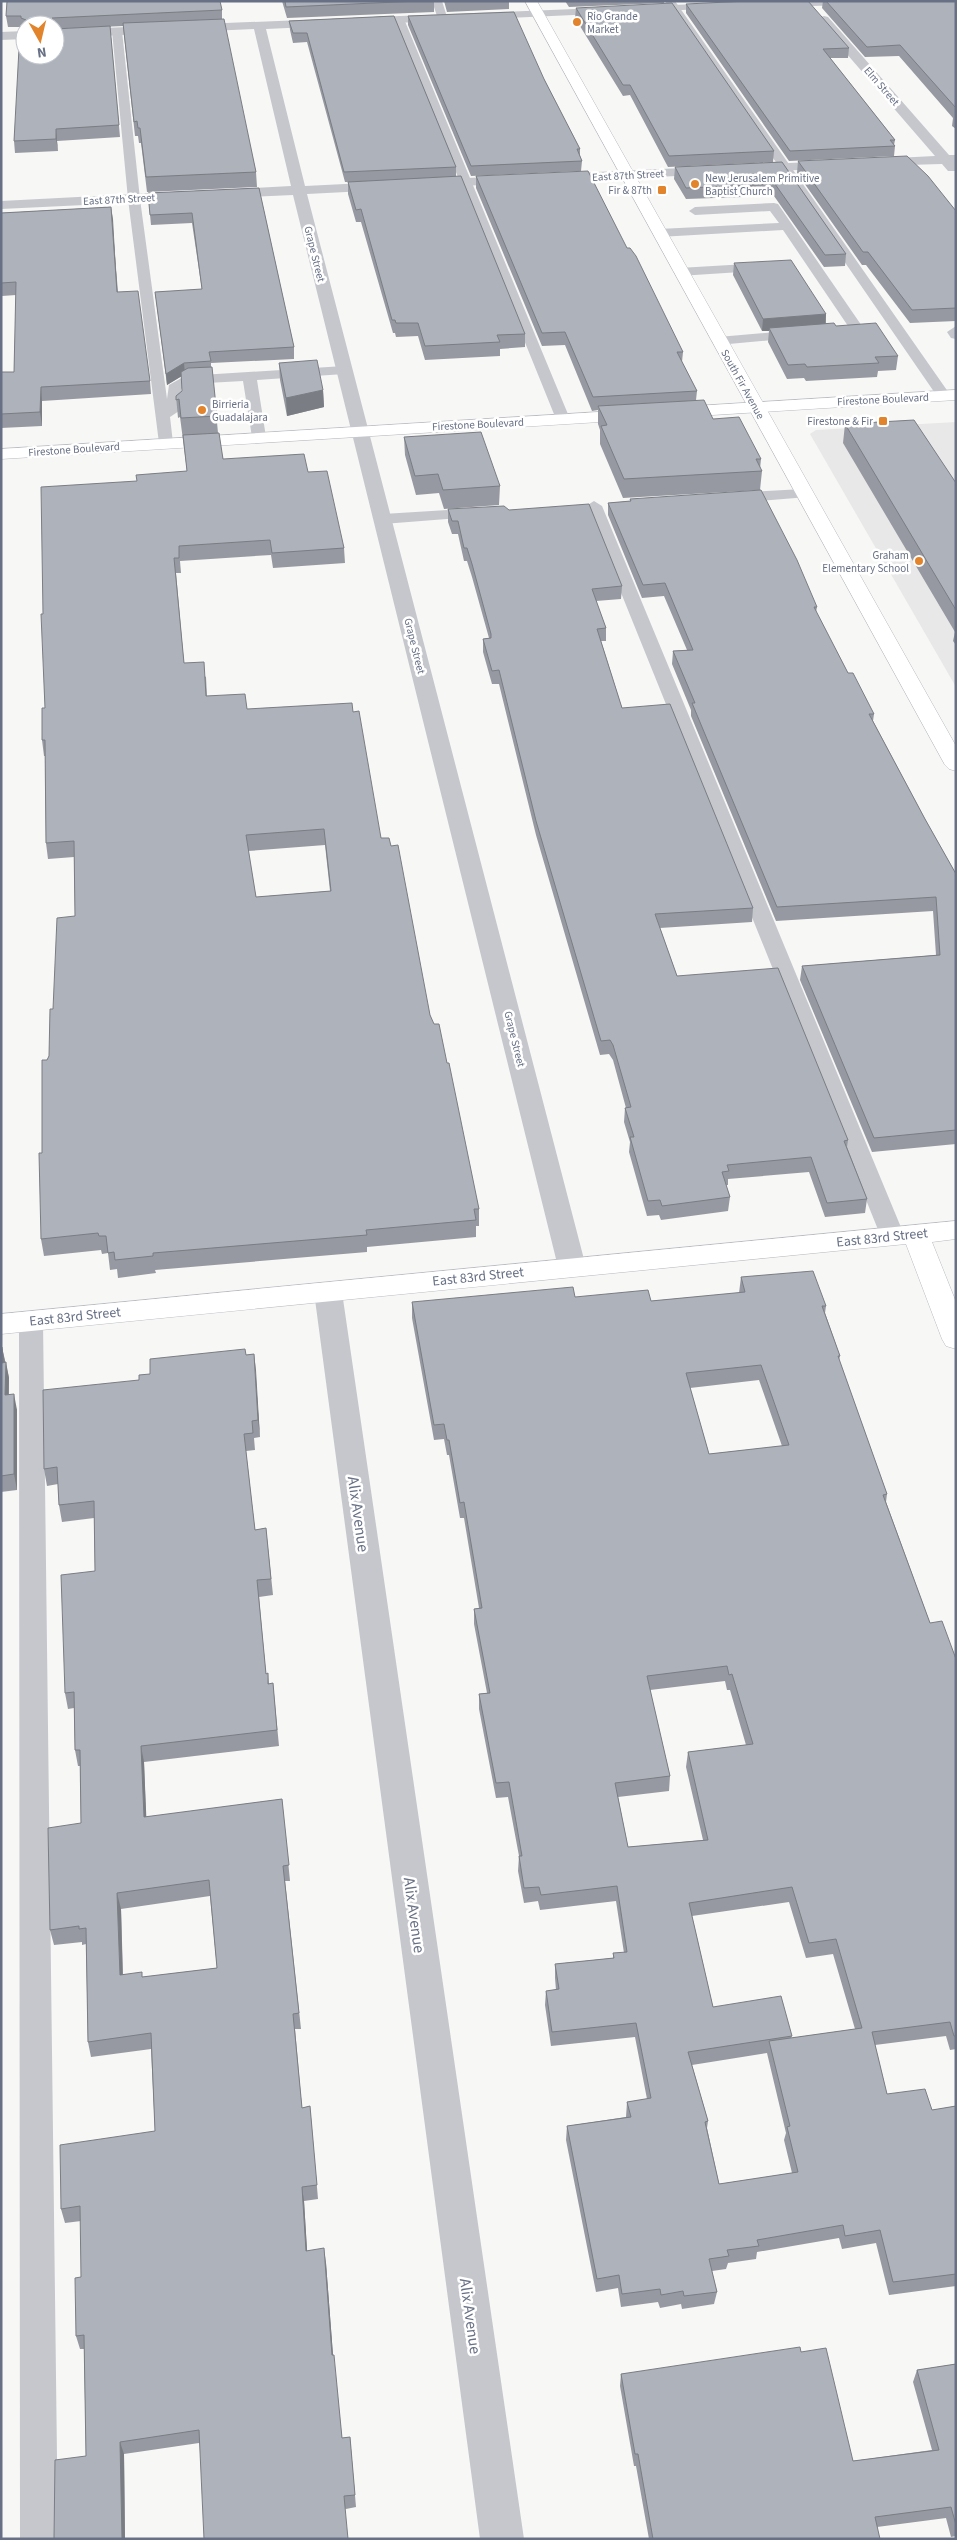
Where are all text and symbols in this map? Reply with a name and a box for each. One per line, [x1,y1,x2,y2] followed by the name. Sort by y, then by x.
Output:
[587,9,638,37] place label: Rio Grande Market
[15,15,65,65] north arrow
[571,16,583,28] marker: Rio Grande Market
[36,41,48,62] text: N
[860,63,903,109] street label: Elm Street
[592,166,665,185] street label: East 87th Street
[705,171,820,199] place label: New Jerusalem Primitive Baptist Church
[689,178,701,190] marker: New Jerusalem Primitive Baptist Church
[608,183,652,198] place label: Fir & 87th
[656,184,668,196] marker: Fir & 87th
[83,190,156,209] street label: East 87th Street
[300,225,329,284] street label: Grape Street
[717,347,768,422] street label: South Fir Avenue
[837,390,929,409] street label: Firestone Boulevard
[212,397,268,425] place label: Birrieria Guadalajara
[196,404,208,416] marker: Birrieria Guadalajara
[807,414,873,429] place label: Firestone & Fir
[432,415,524,434] street label: Firestone Boulevard
[877,415,889,427] marker: Firestone & Fir
[28,439,120,460] street label: Firestone Boulevard
[822,548,909,576] place label: Graham Elementary School
[913,555,925,567] marker: Graham Elementary School
[400,617,429,676] street label: Grape Street
[500,1010,529,1069] street label: Grape Street
[835,1223,929,1253] street label: East 83rd Street
[431,1262,525,1292] street label: East 83rd Street
[28,1302,122,1332] street label: East 83rd Street
[342,1475,374,1554] street label: Alix Avenue
[398,1876,430,1955] street label: Alix Avenue
[454,2277,486,2356] street label: Alix Avenue

